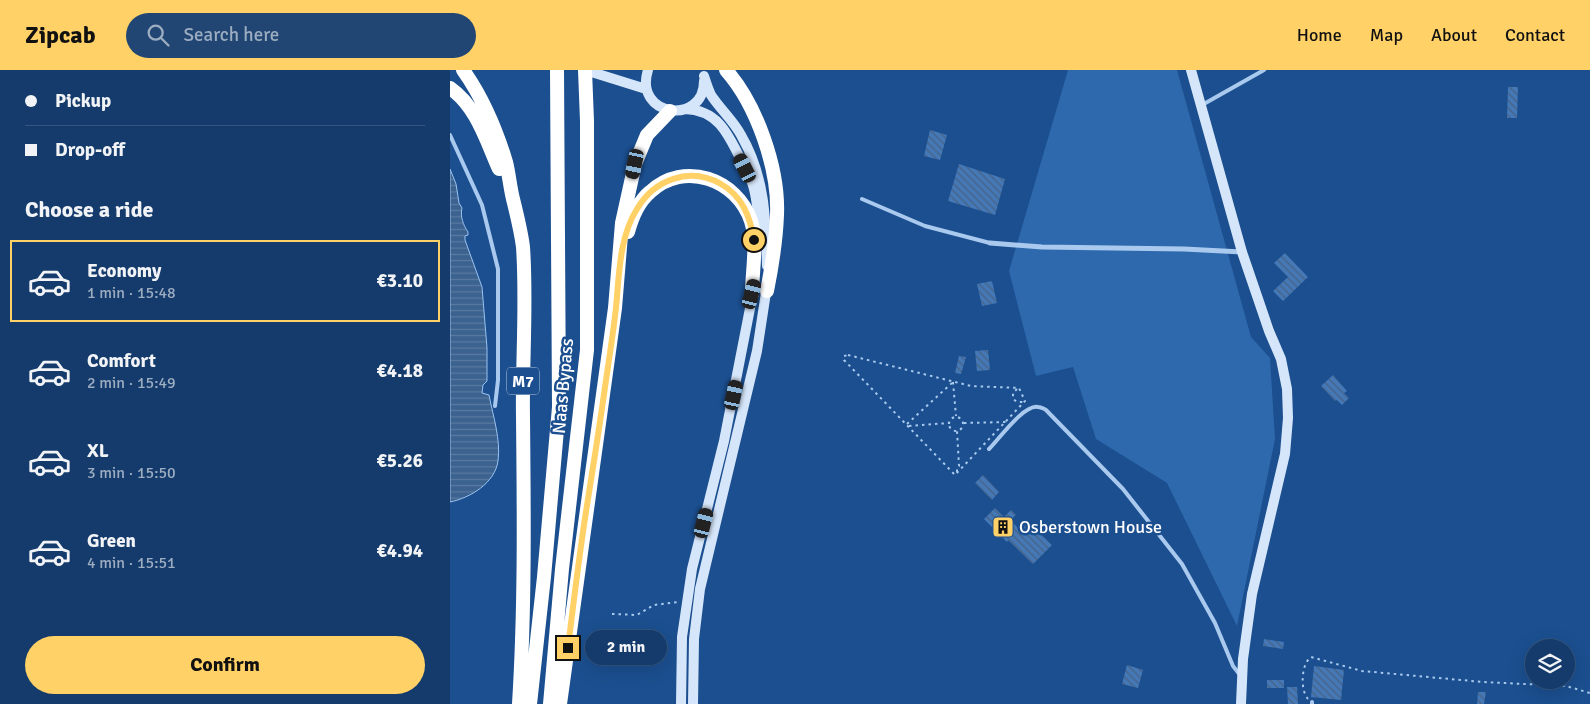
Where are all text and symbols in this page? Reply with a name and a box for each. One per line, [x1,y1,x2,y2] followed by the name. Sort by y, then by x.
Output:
[126,13,476,58] search box
[25,20,96,50] text: Zipcab
[144,21,172,49] icon: search
[184,23,279,47] text: Search here
[1297,24,1342,46] text: Home
[1370,24,1403,46] text: Map
[1431,24,1477,46] text: About
[1505,24,1565,46] text: Contact
[55,89,111,113] text: Pickup
[55,138,125,162] text: Drop-off
[624,148,645,180] car
[731,151,758,185] car
[25,196,153,223] text: Choose a ride
[743,229,765,251] route start
[27,259,72,304] icon: car
[87,259,161,283] text: Economy
[377,269,423,293] text: €3.10
[741,278,762,310] car
[87,283,176,303] text: 1 min · 15:48
[548,337,578,435] street label: Naas Bypass
[27,349,72,394] icon: car
[87,349,156,373] text: Comfort
[377,359,423,383] text: €4.18
[507,368,539,394] road number: M7
[87,373,176,393] text: 2 min · 15:49
[723,379,744,411] car
[27,439,72,484] icon: car
[87,439,109,463] text: XL
[377,449,423,473] text: €5.26
[87,463,176,483] text: 3 min · 15:50
[693,507,714,539] car
[991,515,1015,539] building icon: Osberstown House
[1019,516,1162,538] place label: Osberstown House
[27,529,72,574] icon: car
[87,529,136,553] text: Green
[377,539,423,563] text: €4.94
[87,553,176,573] text: 4 min · 15:51
[586,630,668,666] callout: 2 min
[25,636,425,694] button: Confirm
[557,637,579,659] route end
[607,637,645,657] text: 2 min
[1525,639,1575,689] map controls
[1525,639,1575,689] button: layers

